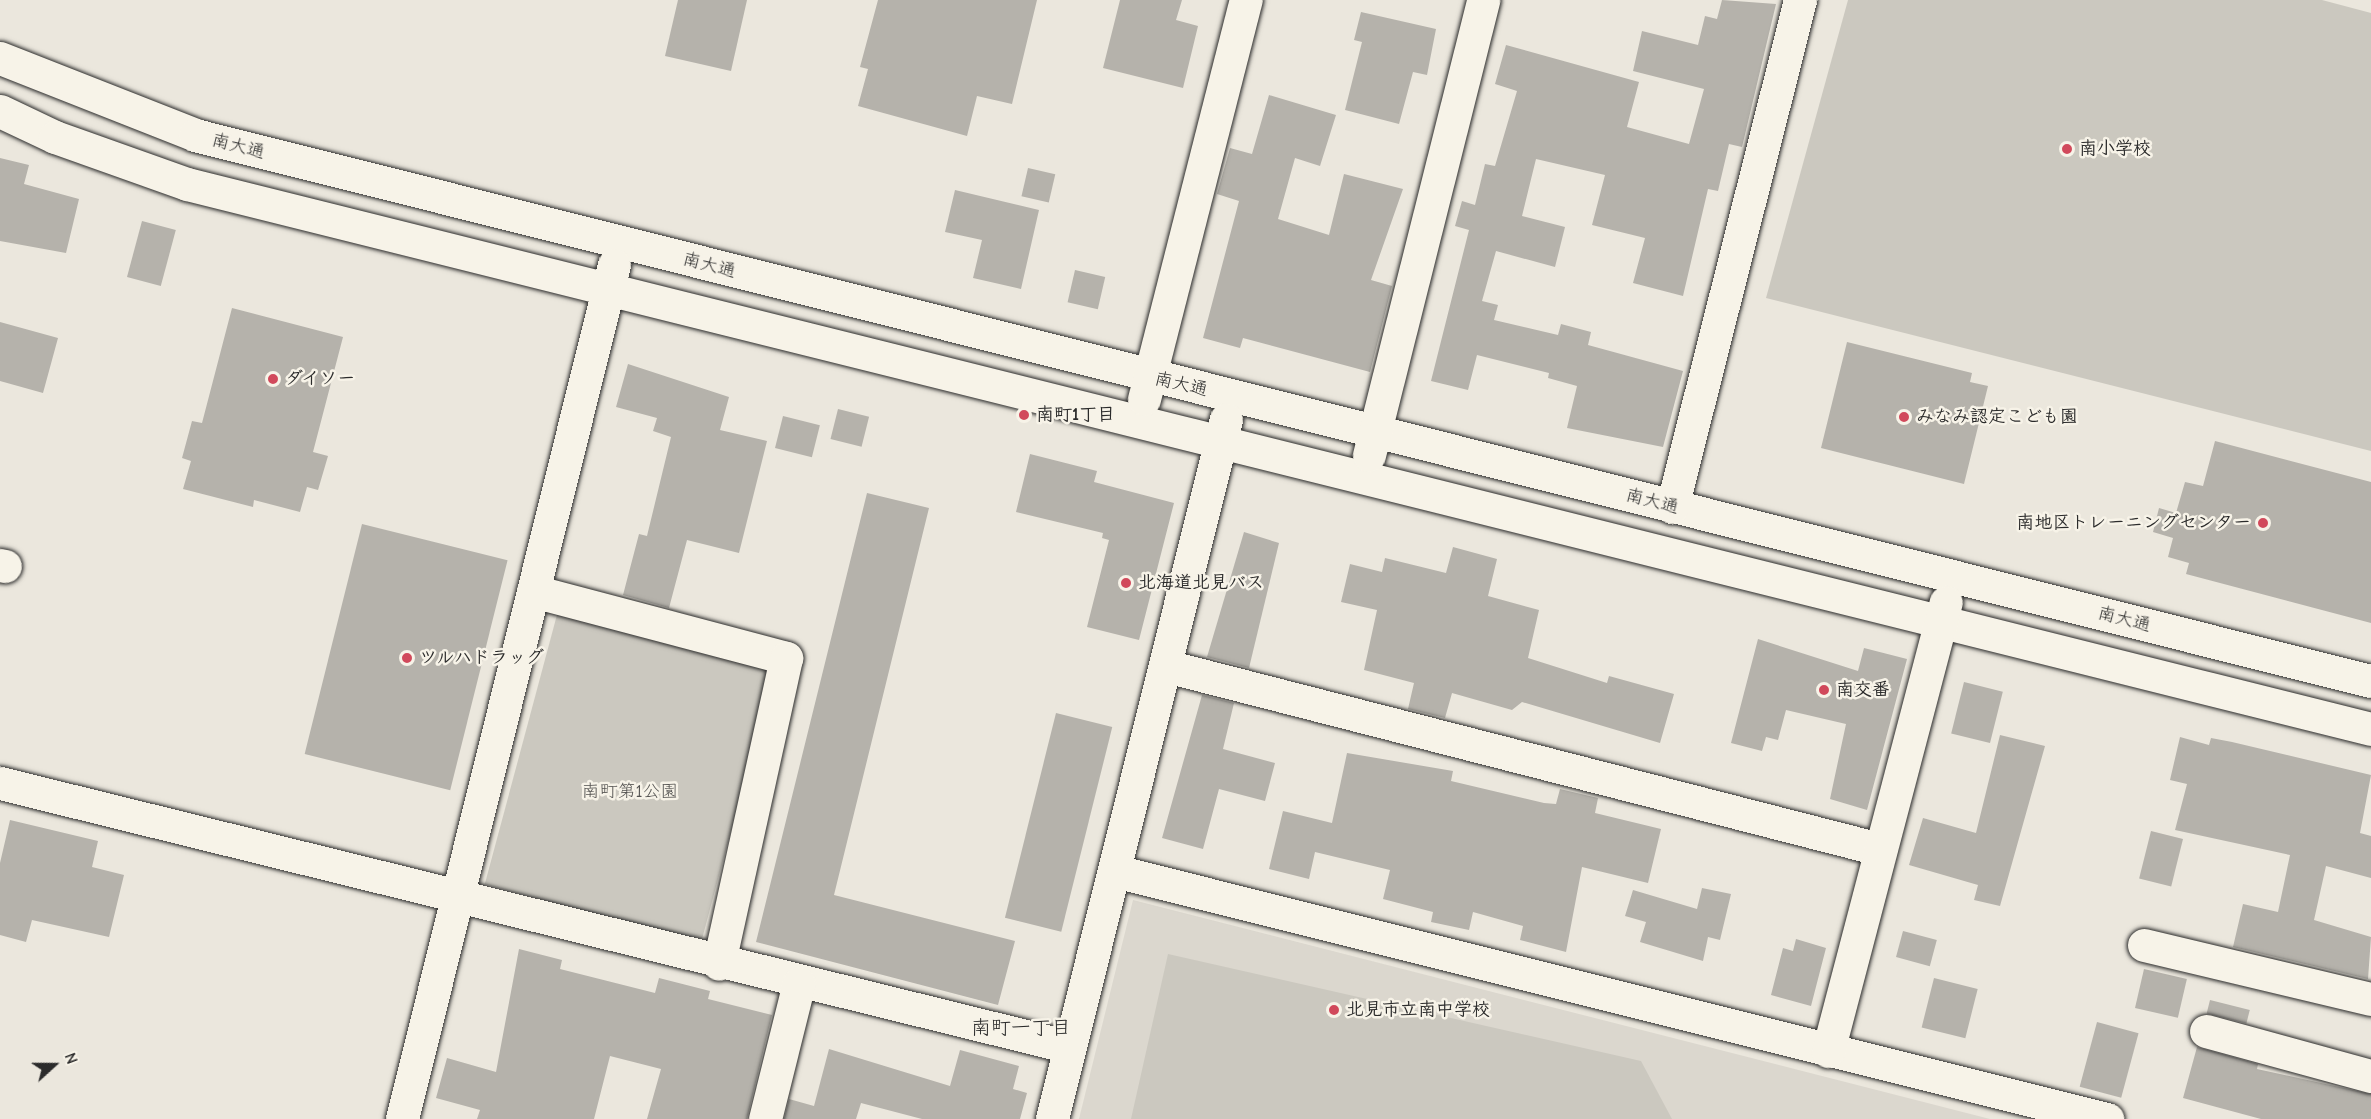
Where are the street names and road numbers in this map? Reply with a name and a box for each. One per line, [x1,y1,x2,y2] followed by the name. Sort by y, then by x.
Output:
[209,130,267,164] street label: 南大通
[680,249,738,283] street label: 南大通
[1152,368,1210,402] street label: 南大通
[1623,485,1681,519] street label: 南大通
[2095,603,2153,637] street label: 南大通

